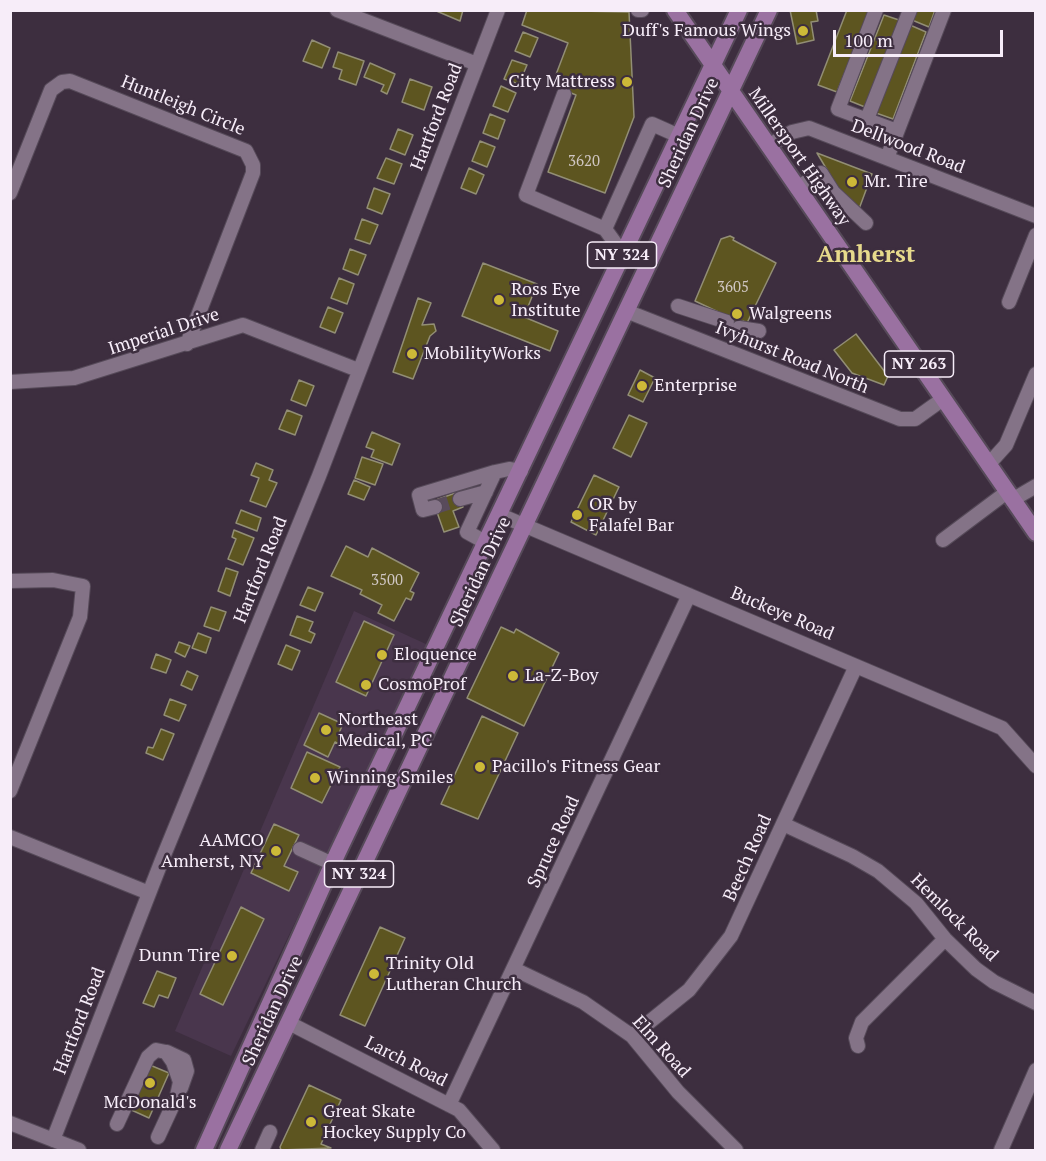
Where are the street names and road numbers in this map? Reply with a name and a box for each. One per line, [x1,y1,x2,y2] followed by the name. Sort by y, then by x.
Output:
[407,60,467,174] street label: Hartford Road
[118,71,248,141] street label: Huntleigh Circle
[654,75,724,191] street label: Sheridan Drive
[743,84,855,230] street label: Millersport Highway
[848,115,968,179] street label: Dellwood Road
[588,242,656,268] road number: NY 324
[106,304,222,360] street label: Imperial Drive
[712,317,872,399] street label: Ivyhurst Road North
[884,351,954,377] road number: NY 263
[230,514,292,626] street label: Hartford Road
[446,514,516,630] street label: Sheridan Drive
[727,583,837,645] street label: Buckeye Road
[523,793,585,891] street label: Spruce Road
[719,811,777,905] street label: Beech Road
[324,861,394,887] road number: NY 324
[906,870,1002,966] street label: Hemlock Road
[238,953,308,1069] street label: Sheridan Drive
[50,964,110,1078] street label: Hartford Road
[628,1012,694,1082] street label: Elm Road
[361,1032,451,1092] street label: Larch Road

